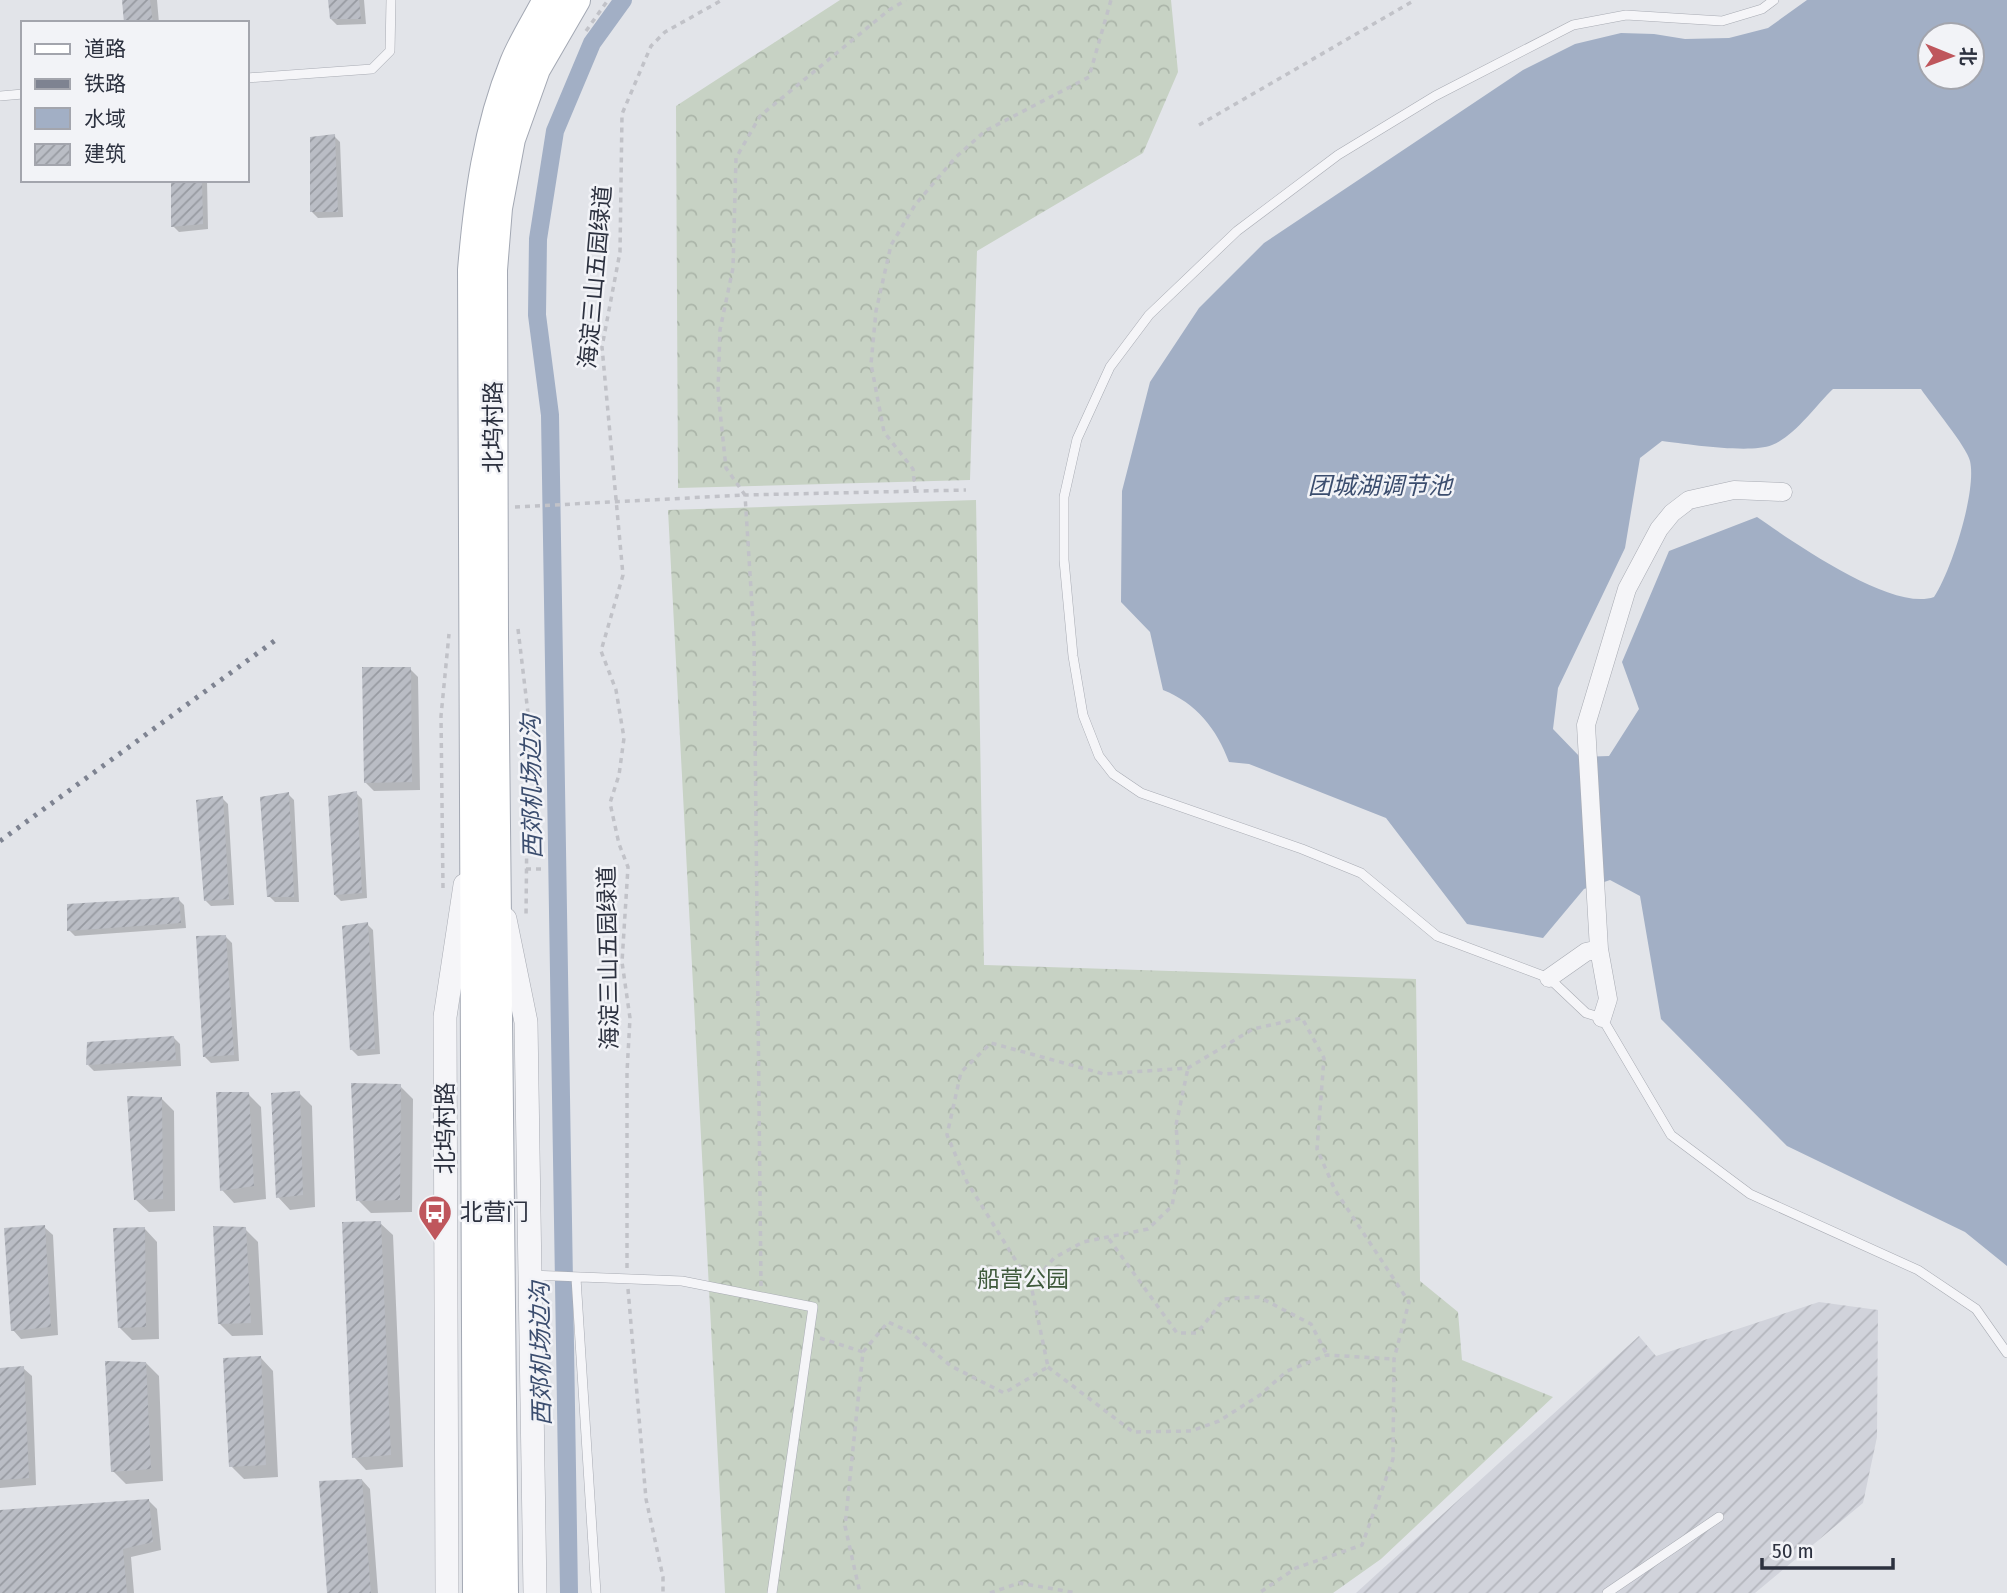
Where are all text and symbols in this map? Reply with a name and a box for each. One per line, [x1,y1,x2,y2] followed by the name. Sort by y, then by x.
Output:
[21,21,248,182] legend
[1916,21,1986,91] north arrow
[84,36,126,62] text: 道路
[1956,47,1979,66] text: 北
[84,71,126,97] text: 铁路
[84,106,126,132] text: 水域
[84,141,126,167] text: 建筑
[573,184,617,370] street label: 海淀三山五园绿道
[479,381,507,473] street label: 北坞村路
[1308,472,1454,500] water label: 团城湖调节池
[517,712,547,859] water label: 西郊机场边沟
[592,866,624,1050] street label: 海淀三山五园绿道
[431,1082,459,1174] street label: 北坞村路
[416,1193,454,1242] bus stop icon: 北营门
[460,1198,529,1226] place label: 北营门
[977,1265,1069,1293] park label: 船营公园
[526,1279,556,1426] water label: 西郊机场边沟
[1762,1526,1893,1570] scale bar
[1772,1538,1814,1564] text: 50 m

